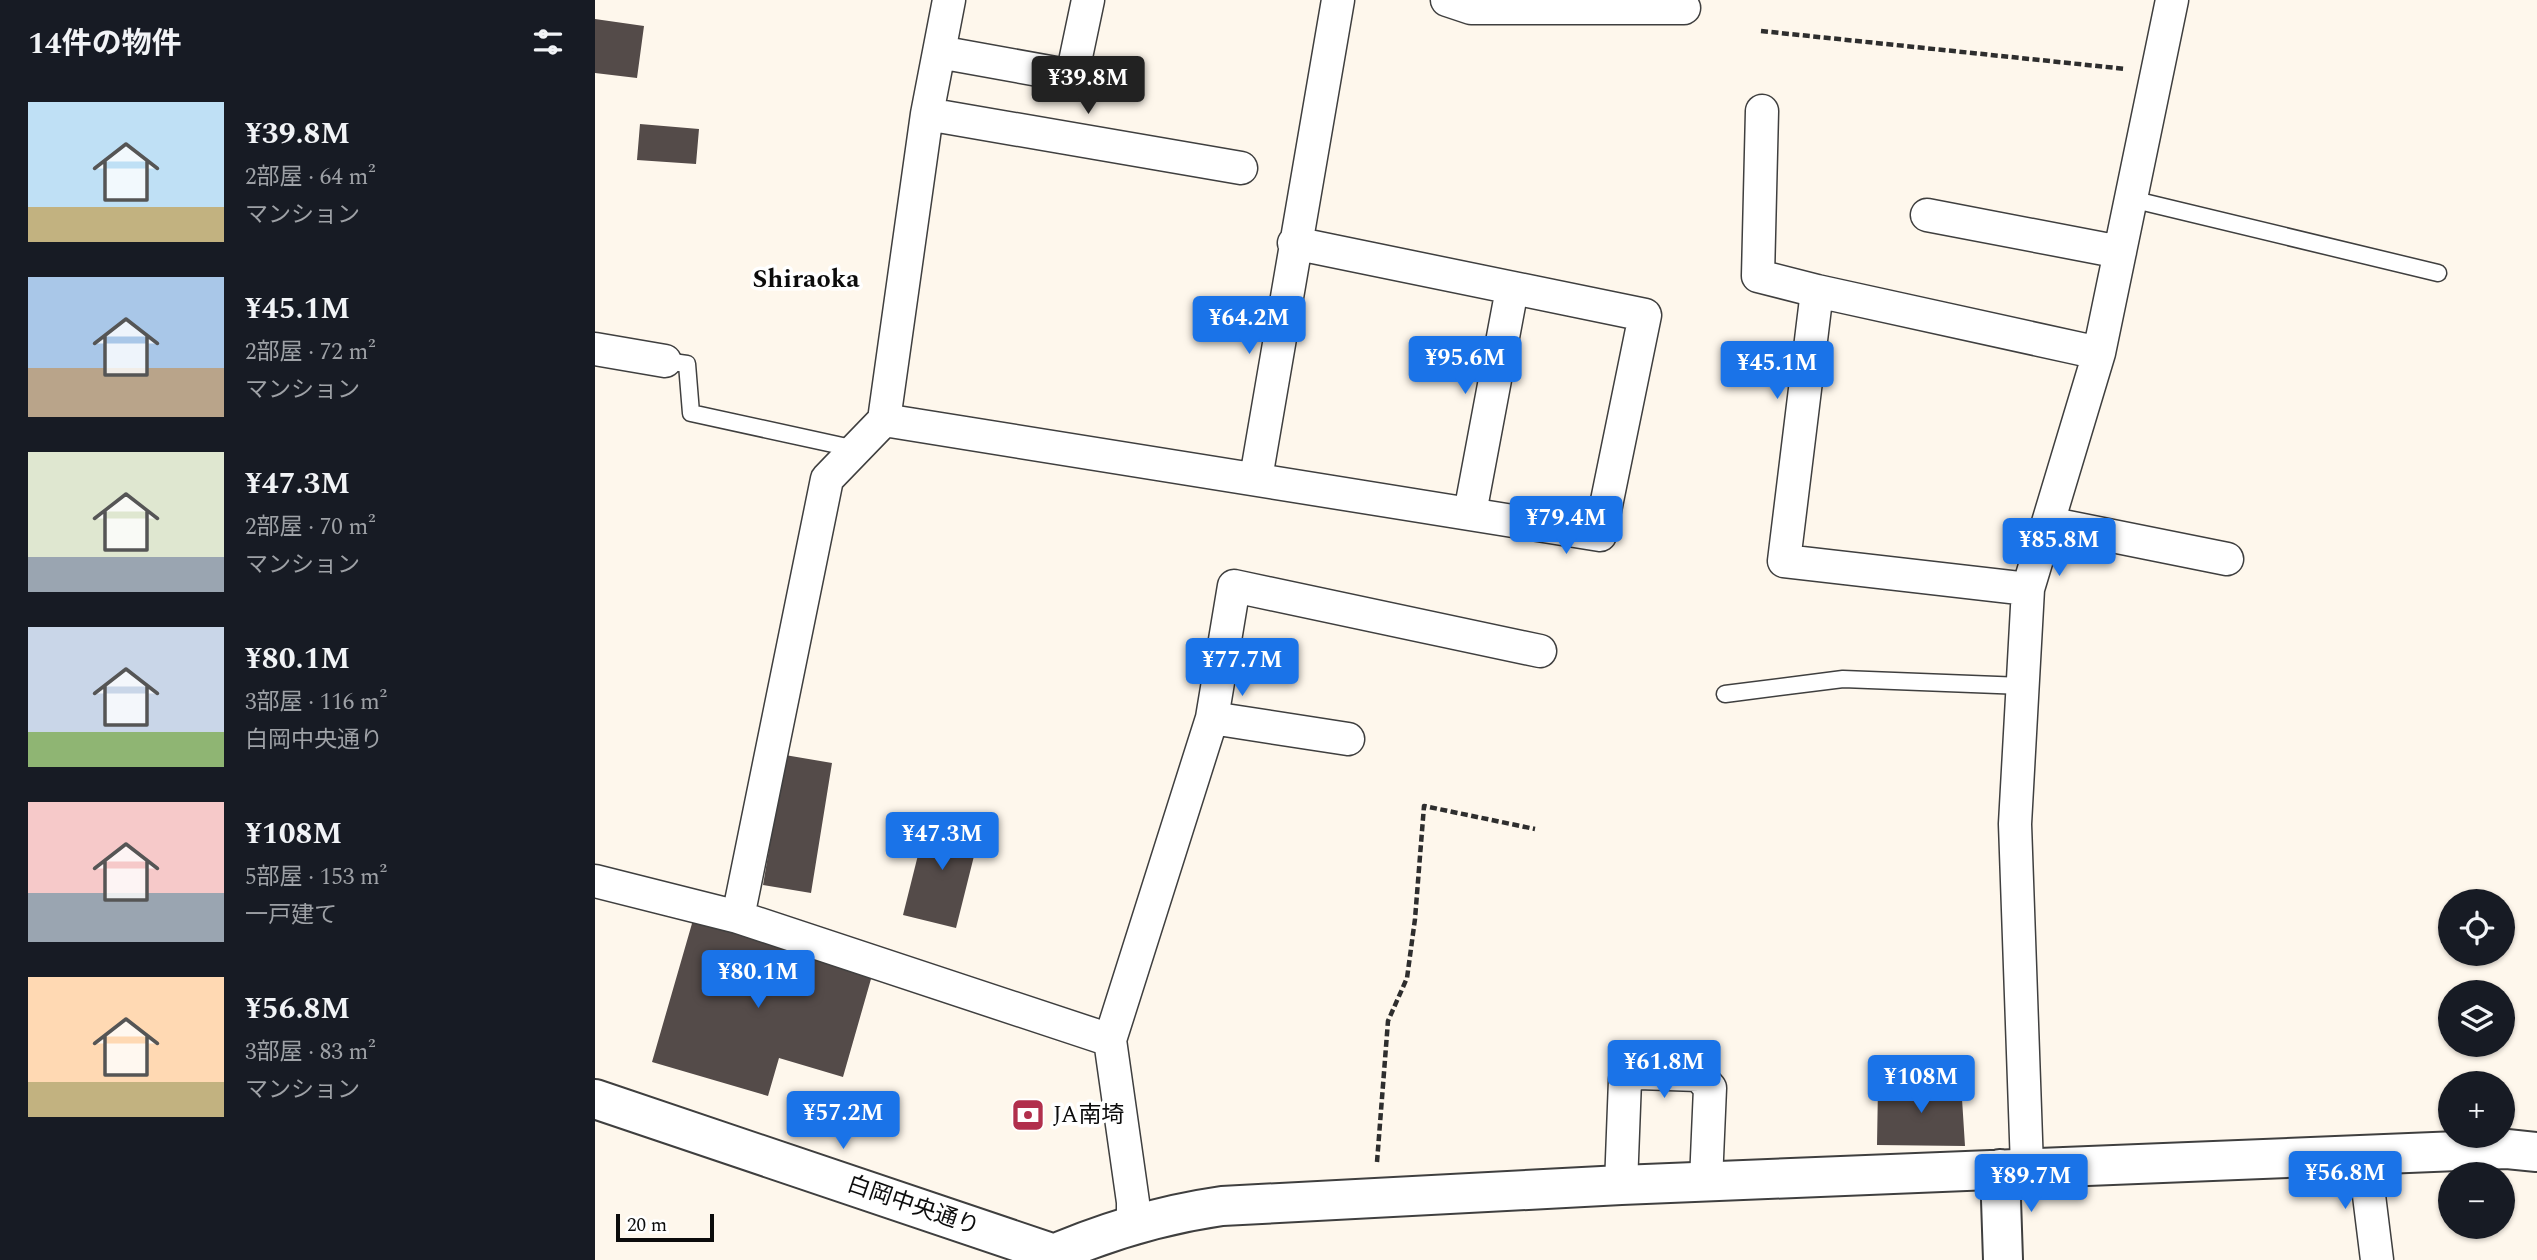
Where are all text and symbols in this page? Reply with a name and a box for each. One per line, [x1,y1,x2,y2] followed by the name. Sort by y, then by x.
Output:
[28,21,182,67] text: 14件の物件
[529,23,567,61] icon: filters
[1031,57,1145,116] pin: ¥39.8M
[1048,61,1128,96] text: ¥39.8M
[245,111,350,157] text: ¥39.8M
[84,130,168,214] icon: home
[245,160,376,195] text: 2部屋 · 64 m²
[245,198,360,233] text: マンション
[752,259,860,299] district label: Shiraoka
[245,286,350,332] text: ¥45.1M
[1192,296,1306,356] pin: ¥64.2M
[1209,301,1289,336] text: ¥64.2M
[84,305,168,389] icon: home
[245,335,376,370] text: 2部屋 · 72 m²
[1408,336,1522,396] pin: ¥95.6M
[1425,341,1505,376] text: ¥95.6M
[1720,342,1834,401] pin: ¥45.1M
[1737,346,1817,381] text: ¥45.1M
[245,373,360,408] text: マンション
[245,461,350,507] text: ¥47.3M
[84,480,168,564] icon: home
[1509,496,1623,556] pin: ¥79.4M
[1526,501,1606,536] text: ¥79.4M
[245,510,376,545] text: 2部屋 · 70 m²
[2002,518,2116,578] pin: ¥85.8M
[2019,523,2099,558] text: ¥85.8M
[245,548,360,583] text: マンション
[245,636,350,682] text: ¥80.1M
[1185,638,1299,698] pin: ¥77.7M
[1202,643,1282,678] text: ¥77.7M
[84,655,168,739] icon: home
[245,685,387,720] text: 3部屋 · 116 m²
[245,723,383,758] text: 白岡中央通り
[245,811,342,857] text: ¥108M
[885,812,999,872] pin: ¥47.3M
[902,817,982,852] text: ¥47.3M
[84,830,168,914] icon: home
[245,860,387,895] text: 5部屋 · 153 m²
[2438,889,2515,1239] map controls
[2438,889,2515,966] button: locate
[245,898,337,933] text: 一戸建て
[701,950,815,1010] pin: ¥80.1M
[718,955,798,990] text: ¥80.1M
[2438,980,2515,1057] button: layers
[245,986,350,1032] text: ¥56.8M
[84,1005,168,1089] icon: home
[245,1035,376,1070] text: 3部屋 · 83 m²
[1607,1040,1721,1100] pin: ¥61.8M
[1624,1045,1704,1080] text: ¥61.8M
[1872,1056,1970,1115] pin: ¥108M
[1884,1060,1958,1095] text: ¥108M
[2438,1071,2515,1148] button: +
[245,1073,360,1108] text: マンション
[786,1092,900,1151] pin: ¥57.2M
[803,1096,883,1131] text: ¥57.2M
[1009,1096,1047,1134] bank icon: JA南埼
[1053,1098,1124,1133] place label: JA南埼
[2288,1152,2402,1211] pin: ¥56.8M
[1974,1154,2088,1214] pin: ¥89.7M
[2305,1156,2385,1191] text: ¥56.8M
[1991,1159,2071,1194] text: ¥89.7M
[2438,1162,2515,1239] button: −
[842,1167,984,1245] street label: 白岡中央通り
[616,1211,714,1243] scale bar
[627,1211,667,1240] text: 20 m

